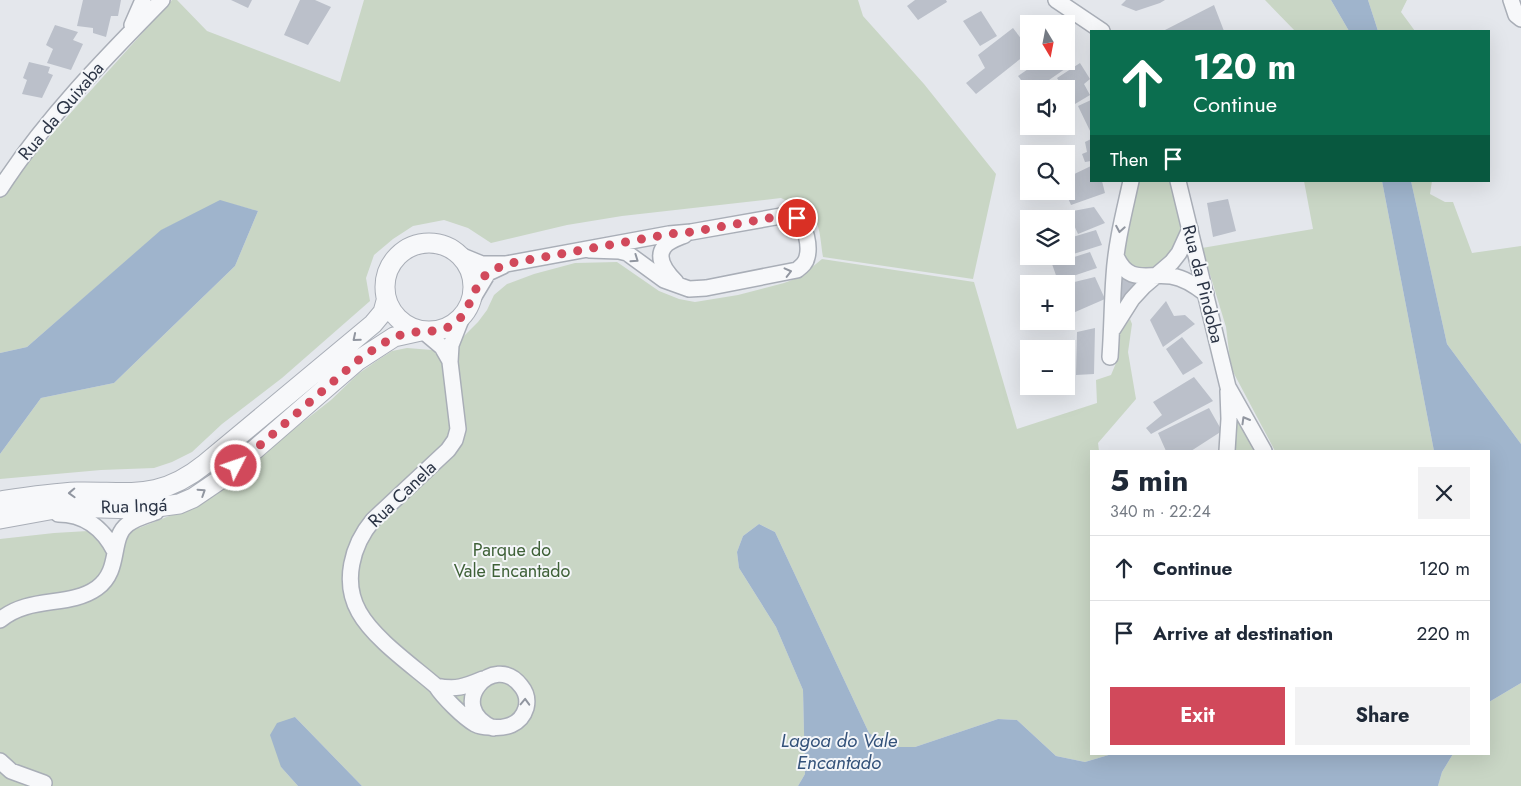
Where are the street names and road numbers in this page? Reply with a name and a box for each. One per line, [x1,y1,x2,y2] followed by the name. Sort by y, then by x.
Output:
[12,56,110,166] street label: Rua da Quixaba
[1176,222,1230,346] street label: Rua da Pindoba
[362,455,442,533] street label: Rua Canela
[100,492,168,520] street label: Rua Ingá

